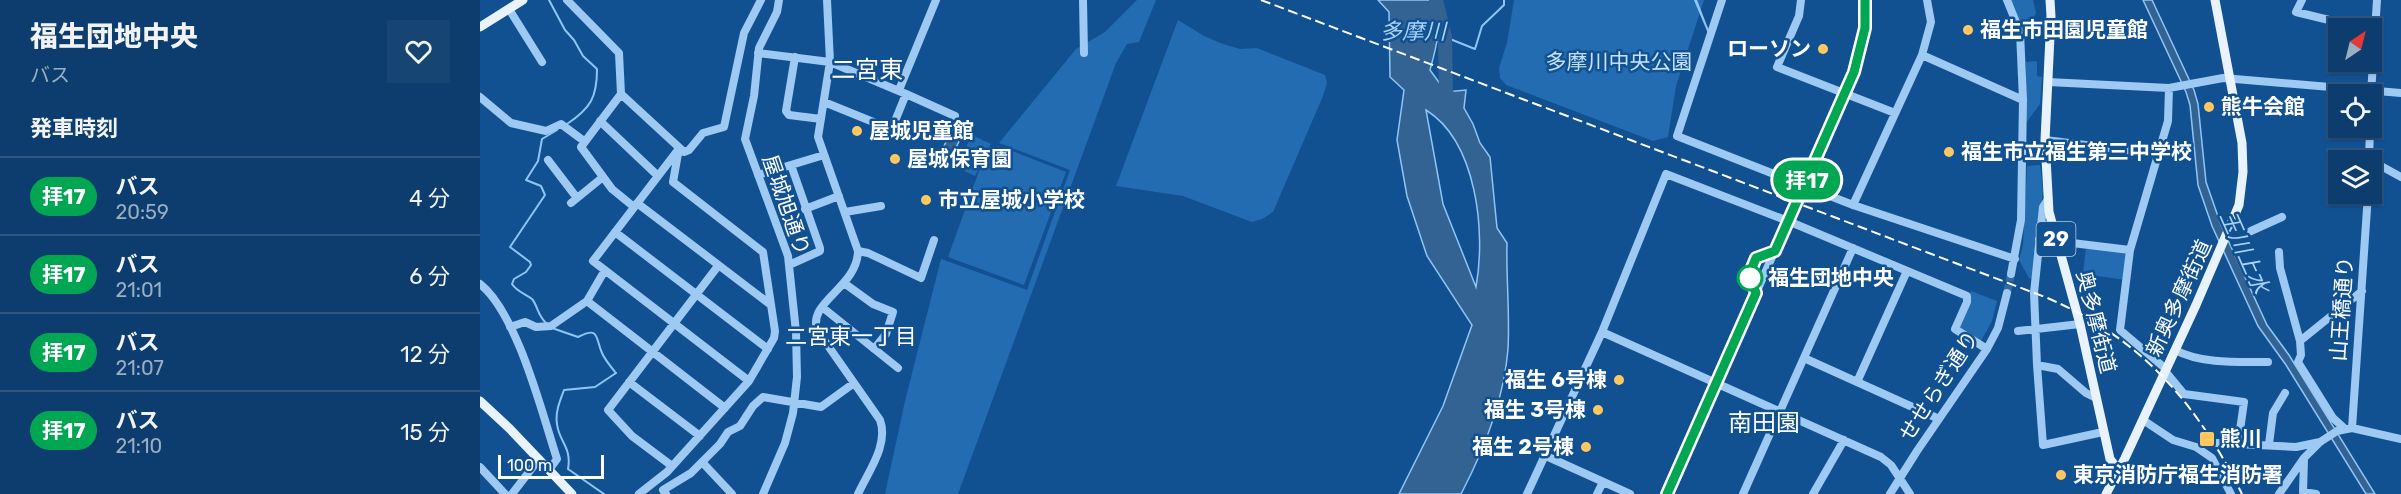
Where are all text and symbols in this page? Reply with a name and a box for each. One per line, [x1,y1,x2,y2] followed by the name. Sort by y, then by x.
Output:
[1980,17,2148,42] place label: 福生市田園児童館
[1380,18,1448,45] water label: 多摩川
[2328,18,2382,72] north arrow
[2328,18,2382,204] map controls
[30,20,198,53] text: 福生団地中央
[387,20,450,83] button: heart
[1961,23,1975,37] marker: 福生市田園児童館
[1727,36,1811,61] place label: ローソン
[1816,42,1830,56] marker: ローソン
[1546,49,1693,74] park label: 多摩川中央公園
[831,56,903,84] district label: 二宮東
[30,63,70,87] text: バス
[2328,84,2382,138] button: locate
[2221,94,2305,119] place label: 熊牛会館
[2202,100,2216,114] marker: 熊牛会館
[30,115,118,142] text: 発車時刻
[869,118,974,143] place label: 屋城児童館
[850,124,864,138] marker: 屋城児童館
[1961,139,2192,164] place label: 福生市立福生第三中学校
[1942,145,1956,159] marker: 福生市立福生第三中学校
[907,146,1012,171] place label: 屋城保育園
[2328,150,2382,204] button: layers
[758,151,815,259] street label: 屋城旭通り
[888,152,902,166] marker: 屋城保育園
[1772,160,1842,200] line badge: 拝17
[1785,168,1829,193] text: 拝17
[115,173,160,200] text: バス
[42,184,85,209] text: 拝17
[409,185,450,212] text: 4 分
[938,187,1085,212] place label: 市立屋城小学校
[919,193,933,207] marker: 市立屋城小学校
[115,200,169,224] text: 20:59
[2214,207,2276,300] water label: 玉川上水
[2036,222,2076,256] road number: 29
[2141,235,2217,360] street label: 新奥多摩街道
[115,251,160,278] text: バス
[2325,256,2358,362] street label: 山王橋通り
[42,262,85,287] text: 拝17
[409,263,450,290] text: 6 分
[1737,265,1763,291] marker: 福生団地中央
[1768,265,1894,290] place label: 福生団地中央
[2072,268,2121,376] street label: 奥多摩街道
[115,278,162,302] text: 21:01
[785,323,917,350] district label: 二宮東一丁目
[1894,326,1983,445] street label: せせらぎ通り
[115,329,160,356] text: バス
[42,340,85,365] text: 拝17
[400,341,450,368] text: 12 分
[115,356,164,380] text: 21:07
[1505,367,1607,392] place label: 福生 6号棟
[1612,373,1626,387] marker: 福生 6号棟
[1484,397,1586,422] place label: 福生 3号棟
[1591,403,1605,417] marker: 福生 3号棟
[115,407,160,434] text: バス
[1728,409,1800,437] district label: 南田園
[42,418,85,443] text: 拝17
[400,419,450,446] text: 15 分
[2220,426,2262,451] place label: 熊川
[2198,430,2216,448] marker: 熊川
[115,434,162,458] text: 21:10
[1472,434,1574,459] place label: 福生 2号棟
[1579,440,1593,454] marker: 福生 2号棟
[498,452,604,480] scale bar
[507,456,552,475] text: 100 m
[2073,462,2283,487] place label: 東京消防庁福生消防署
[2054,468,2068,482] marker: 東京消防庁福生消防署

